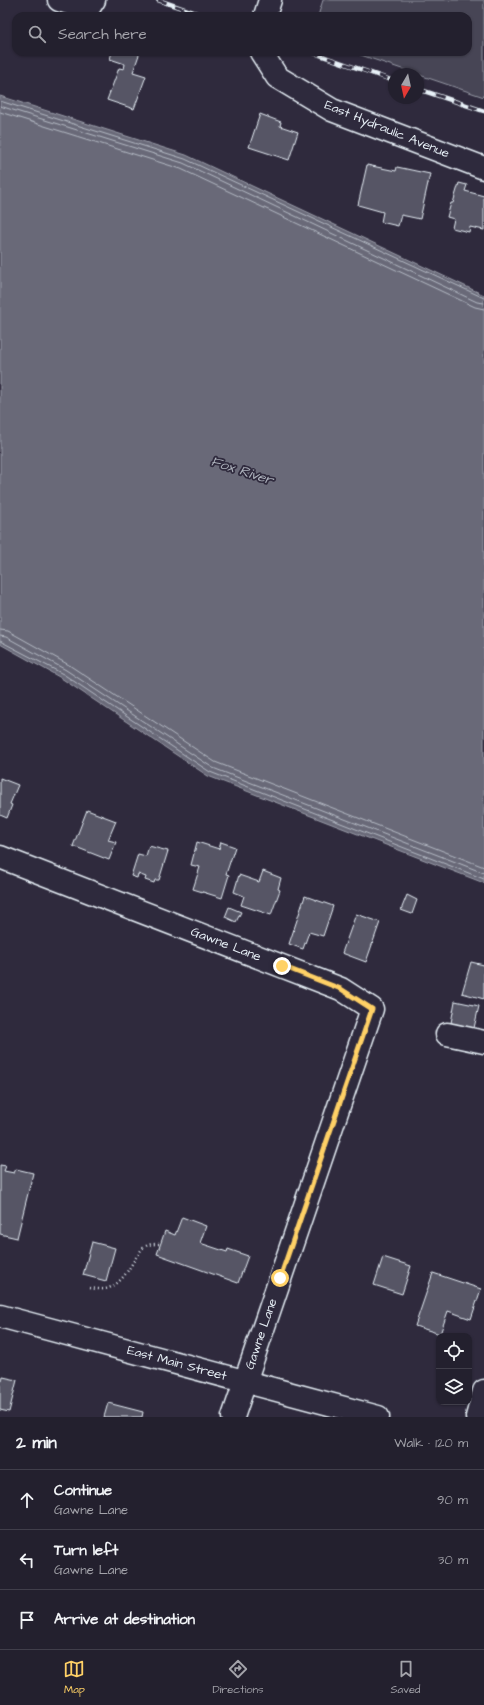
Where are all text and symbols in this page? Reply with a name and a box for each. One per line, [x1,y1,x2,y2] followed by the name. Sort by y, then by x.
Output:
[12,12,472,56] search box
[26,23,48,45] icon: search
[58,24,147,45] text: Search here
[388,68,424,104] north arrow
[322,96,452,163] street label: East Hydraulic Avenue
[208,452,277,491] water label: Fox River
[188,922,264,966] street label: Gawne Lane
[273,957,291,975] route end
[271,1269,289,1287] route start
[240,1296,282,1372] street label: Gawne Lane
[436,1333,472,1405] map controls
[436,1333,472,1369] button: locate
[125,1341,230,1385] street label: East Main Street
[436,1369,472,1405] button: layers
[16,1431,57,1455] text: 2 min
[394,1434,468,1452] text: Walk · 120 m
[54,1480,112,1501] text: Continue
[16,1489,38,1511] icon: ahead
[437,1491,468,1509] text: 90 m
[54,1501,128,1519] text: Gawne Lane
[54,1540,118,1561] text: Turn left
[16,1549,38,1571] icon: left
[438,1551,468,1569] text: 30 m
[54,1561,128,1579] text: Gawne Lane
[16,1609,38,1631] icon: arrive
[54,1609,195,1630] text: Arrive at destination
[63,1658,85,1697] tab: Map
[212,1658,264,1697] tab: Directions
[391,1658,421,1697] tab: Saved

